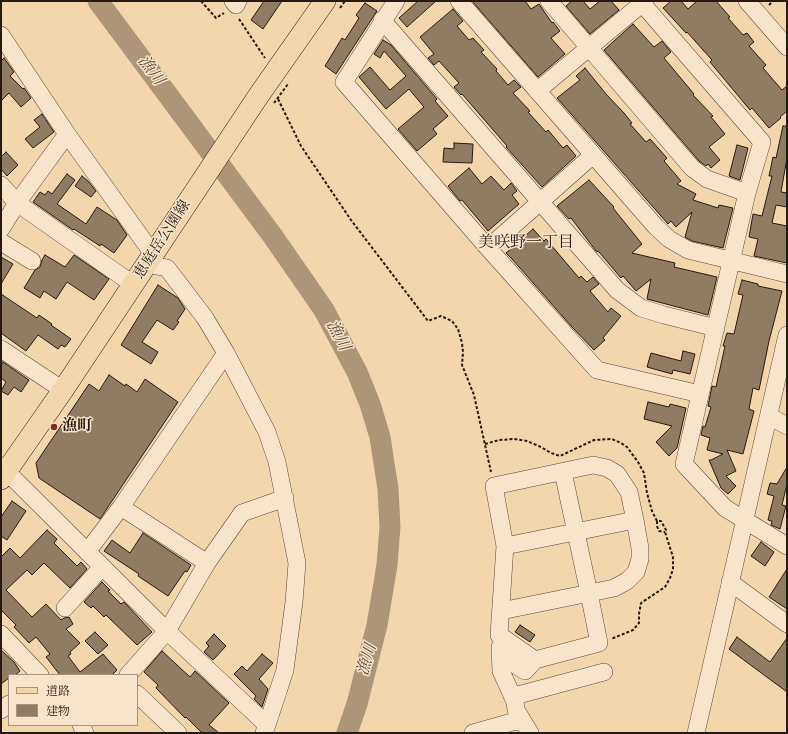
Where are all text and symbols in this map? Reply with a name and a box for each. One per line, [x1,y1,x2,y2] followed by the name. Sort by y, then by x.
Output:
[133,52,167,90] water label: 漁川
[131,197,195,283] street label: 恵庭岳公園線
[478,234,574,254] district label: 美咲野一丁目
[321,317,353,355] water label: 漁川
[62,418,92,436] place label: 漁町
[49,422,59,432] marker: 漁町
[354,642,382,678] water label: 漁川
[8,674,138,726] legend
[46,684,70,699] text: 道路
[46,704,70,719] text: 建物

